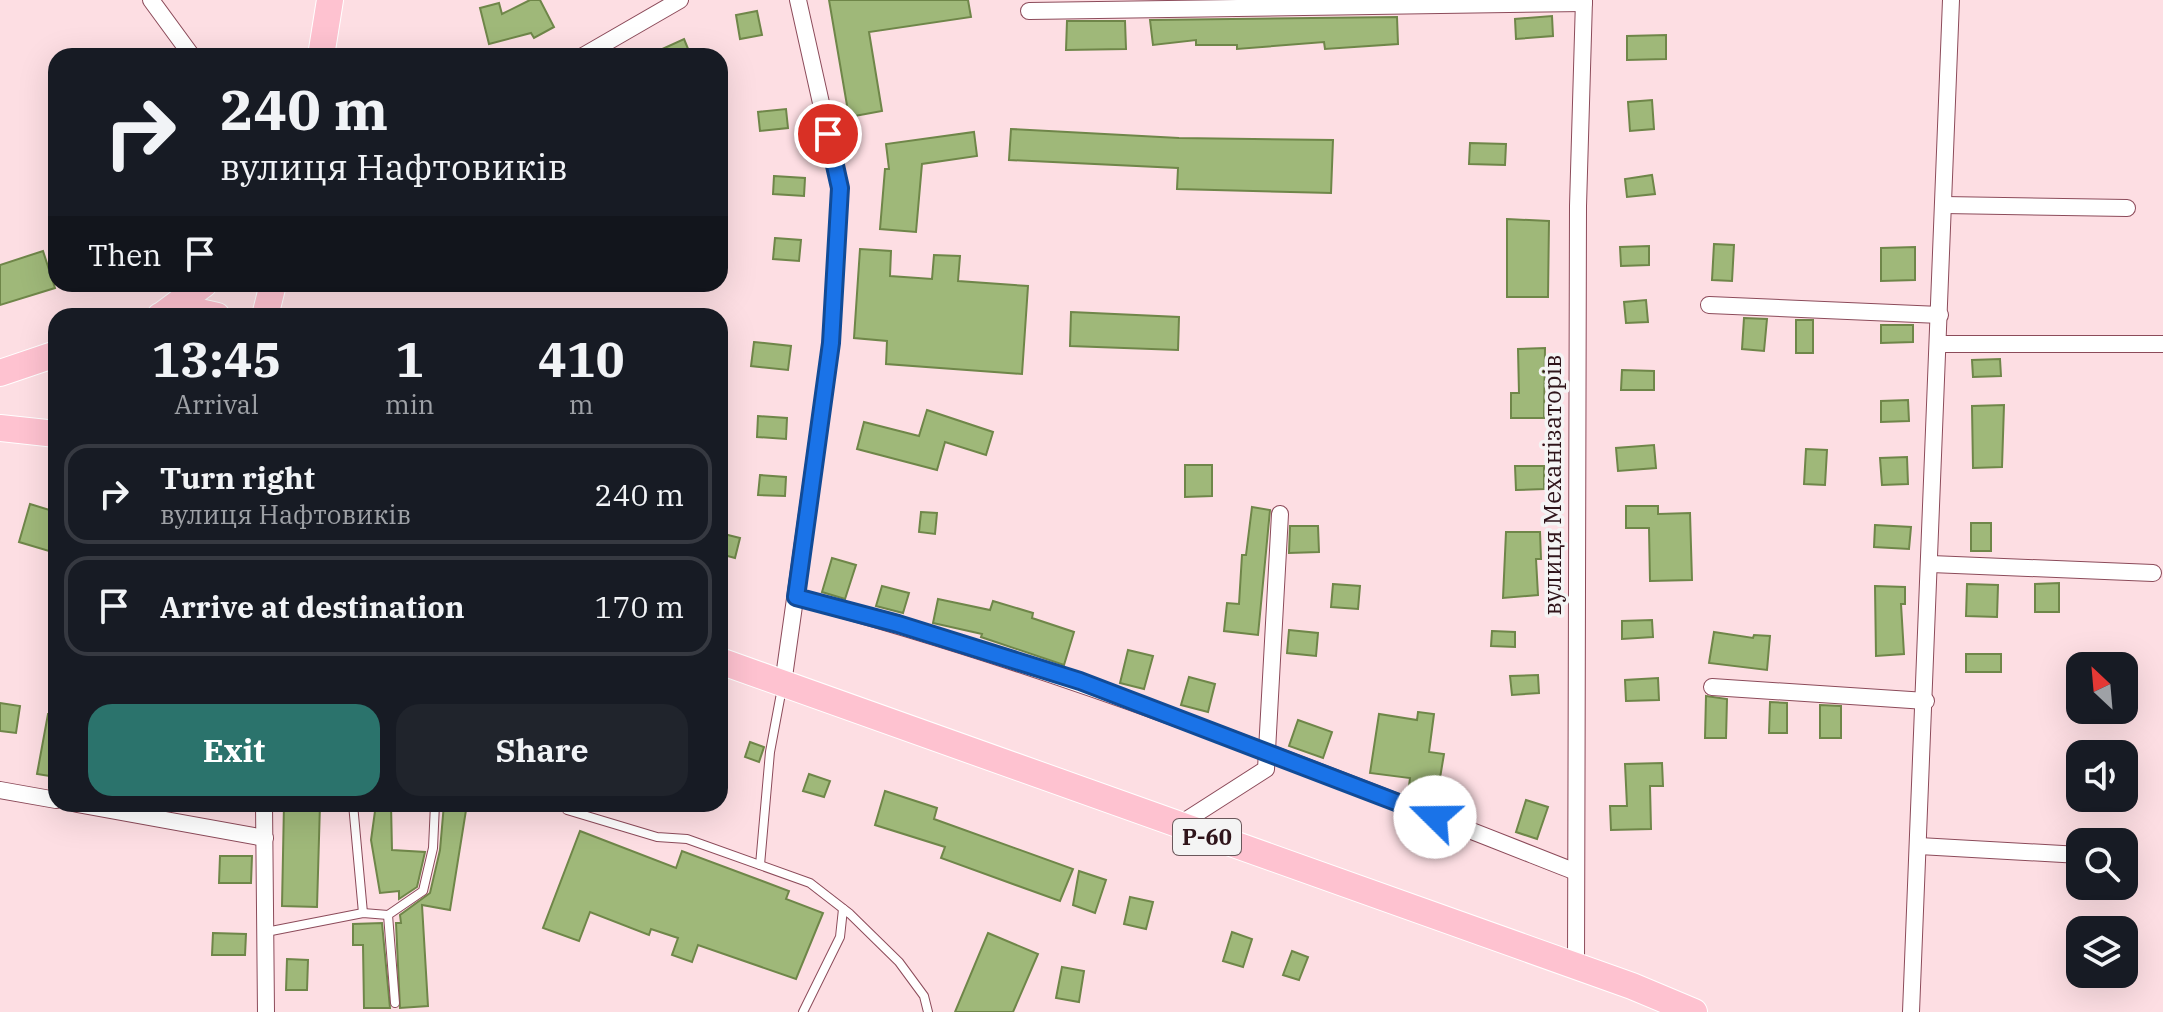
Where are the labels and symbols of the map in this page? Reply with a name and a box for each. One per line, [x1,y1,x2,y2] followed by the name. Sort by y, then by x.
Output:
[794,100,862,168] pin
[1536,354,1568,616] street label: вулиця Механізаторів
[2066,652,2138,724] north arrow
[1393,775,1477,859] position arrow
[1173,819,1241,855] road number: Р-60

